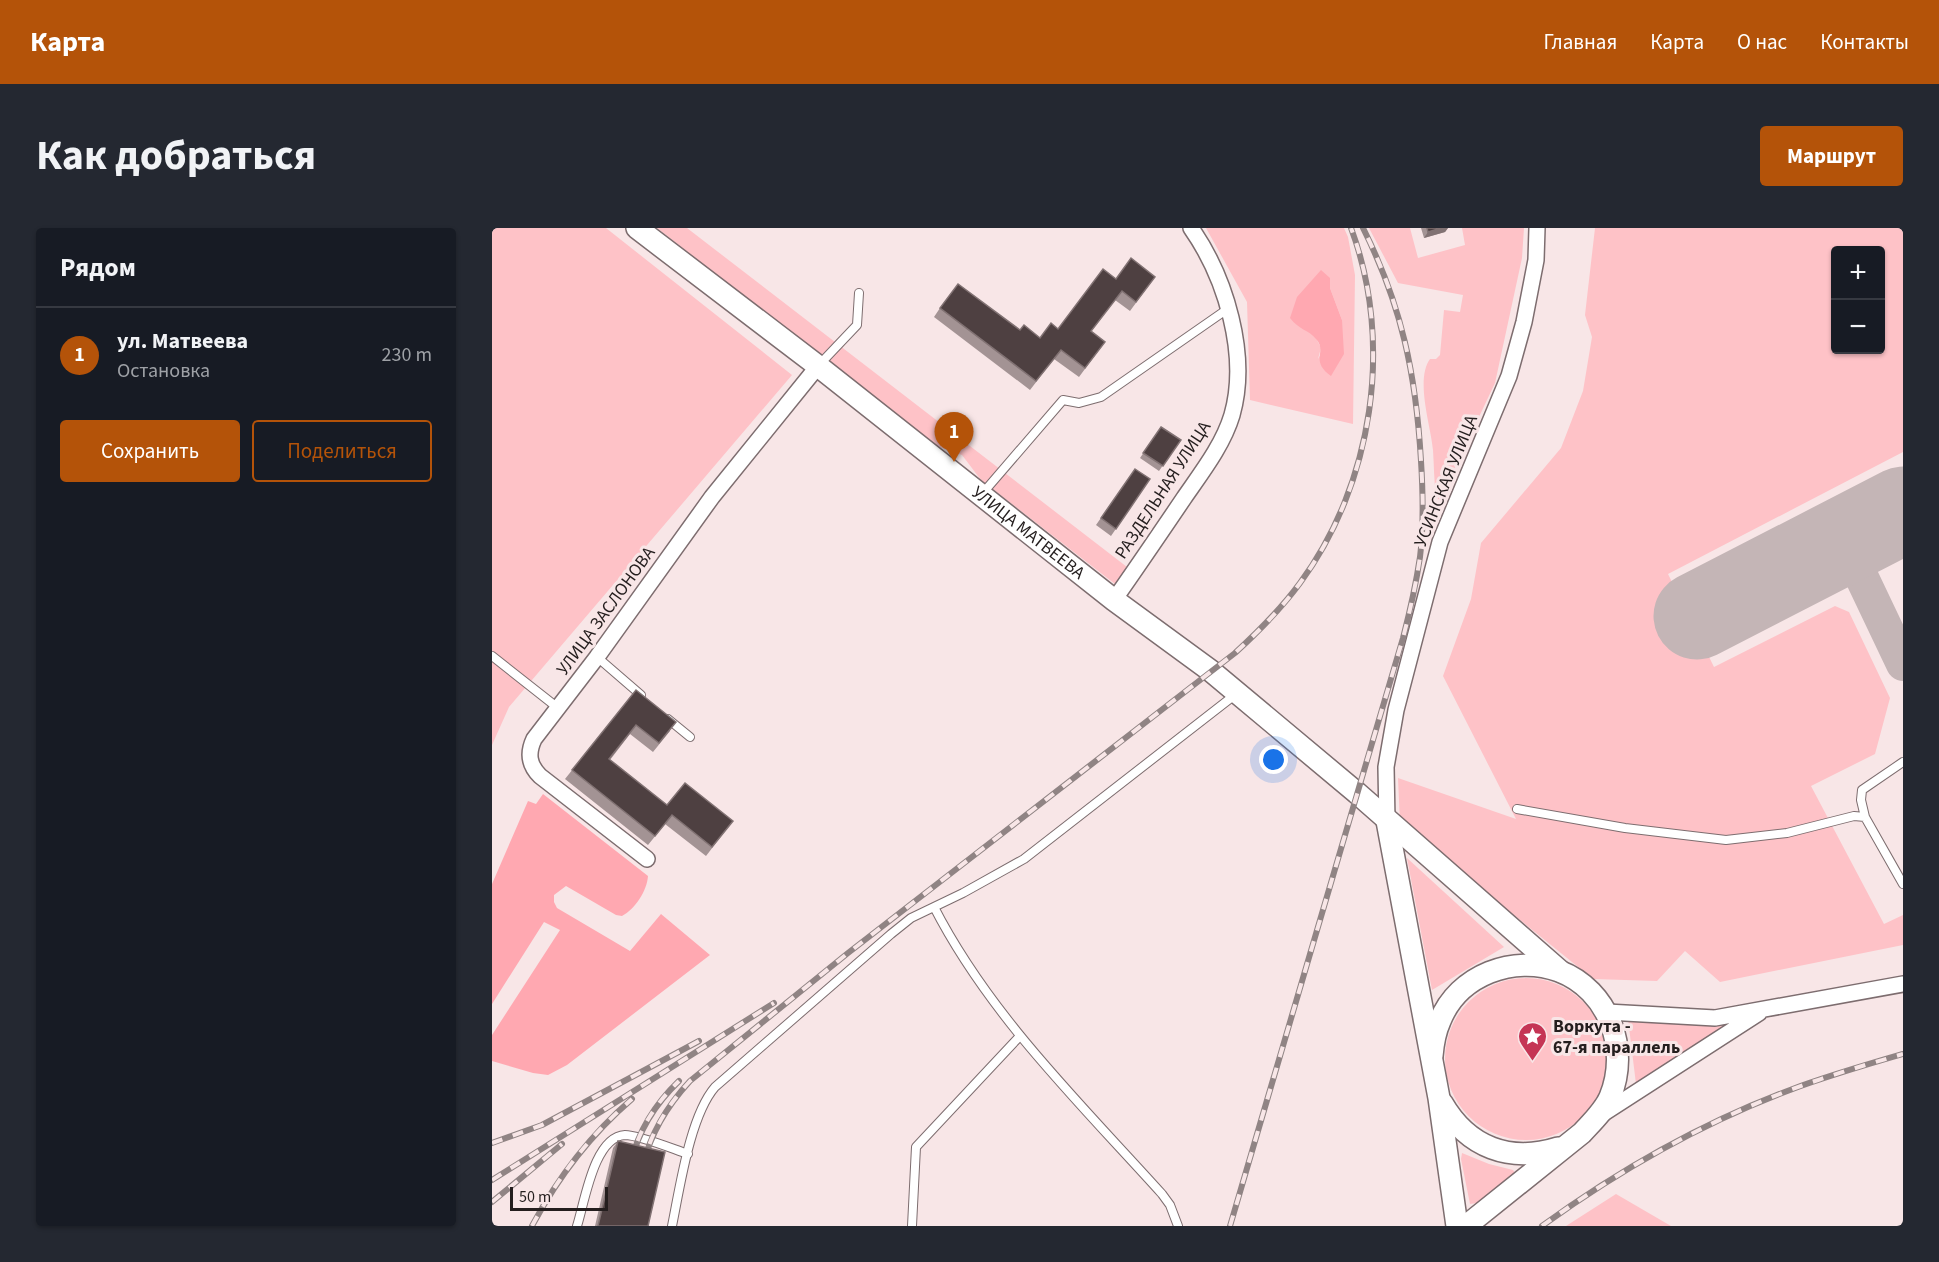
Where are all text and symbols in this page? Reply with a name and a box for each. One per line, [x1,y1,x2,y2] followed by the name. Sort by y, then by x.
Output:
[30,22,105,62] text: Карта
[1544,27,1617,57] text: Главная
[1650,27,1704,57] text: Карта
[1737,27,1787,57] text: О нас
[1820,27,1909,57] text: Контакты
[36,126,316,186] text: Как добраться
[1760,126,1903,186] button: Маршрут
[1831,246,1885,354] map controls
[1831,246,1885,300] button: +
[60,249,136,286] text: Рядом
[1831,300,1885,354] button: −
[117,325,248,357] text: ул. Матвеева
[74,341,85,369] text: 1
[382,341,432,369] text: 230 m
[117,357,210,385] text: Остановка
[1408,411,1484,551] street label: УСИНСКАЯ УЛИЦА
[934,412,974,462] pin: 1
[1109,416,1217,564] street label: РАЗДЕЛЬНАЯ УЛИЦА
[60,420,240,482] button: Сохранить
[252,420,432,482] button: Поделиться
[967,480,1091,585] street label: УЛИЦА МАТВЕЕВА
[551,541,661,680] street label: УЛИЦА ЗАСЛОНОВА
[1259,745,1288,774] your location
[1553,1014,1680,1060] place label: Воркута - 67-я параллель
[1516,1020,1548,1062] place icon: Воркута - 67-я параллель
[510,1184,608,1212] scale bar
[519,1186,551,1208] text: 50 m

